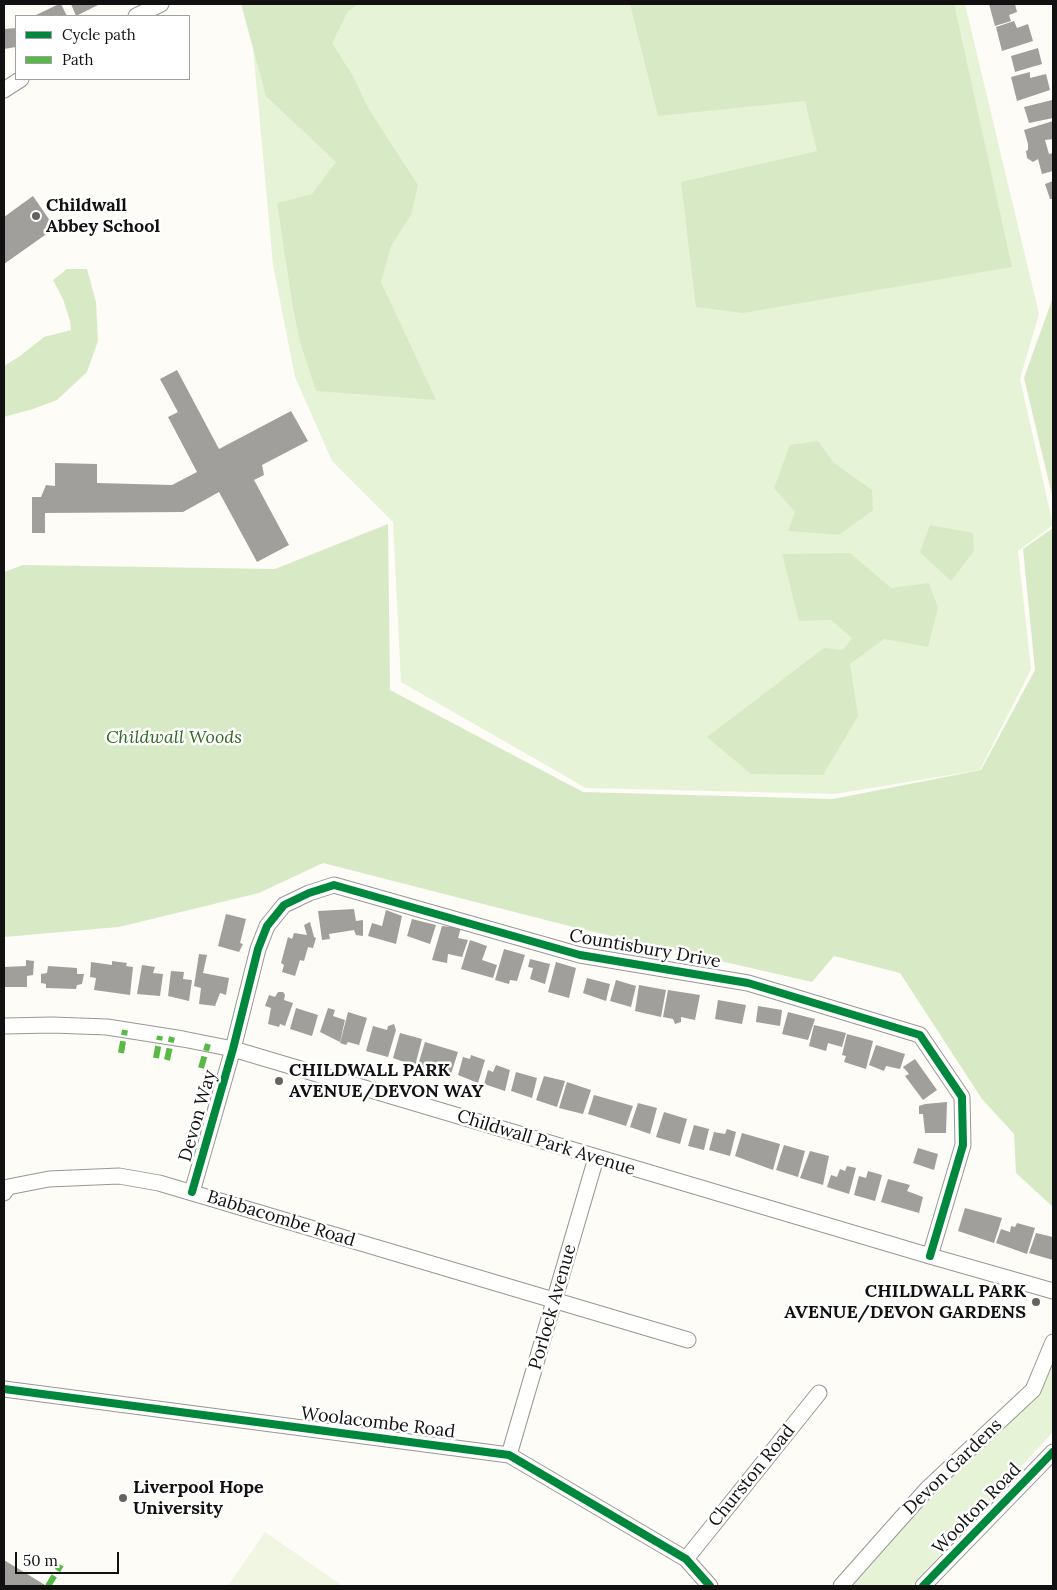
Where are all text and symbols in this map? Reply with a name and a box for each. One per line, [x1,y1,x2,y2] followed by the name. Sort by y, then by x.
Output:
[15,15,190,80] legend
[62,25,136,44] text: Cycle path
[62,50,93,69] text: Path
[46,195,160,238] place label: Childwall Abbey School
[30,210,42,222] marker: Childwall Abbey School
[106,727,242,749] park label: Childwall Woods
[568,925,722,973] street label: Countisbury Drive
[289,1060,483,1102] place label: CHILDWALL PARK AVENUE/DEVON WAY
[175,1068,221,1164] street label: Devon Way
[273,1075,285,1087] marker: CHILDWALL PARK AVENUE/DEVON WAY
[454,1106,638,1180] street label: Childwall Park Avenue
[204,1186,358,1252] street label: Babbacombe Road
[525,1242,581,1372] street label: Porlock Avenue
[784,1281,1026,1324] place label: CHILDWALL PARK AVENUE/DEVON GARDENS
[1030,1296,1042,1308] marker: CHILDWALL PARK AVENUE/DEVON GARDENS
[300,1403,456,1443] street label: Woolacombe Road
[899,1415,1007,1519] street label: Devon Gardens
[704,1421,800,1531] street label: Churston Road
[928,1459,1026,1559] street label: Woolton Road
[133,1477,264,1520] place label: Liverpool Hope University
[117,1492,129,1504] marker: Liverpool Hope University
[18,1542,121,1574] scale bar
[23,1551,58,1570] text: 50 m

